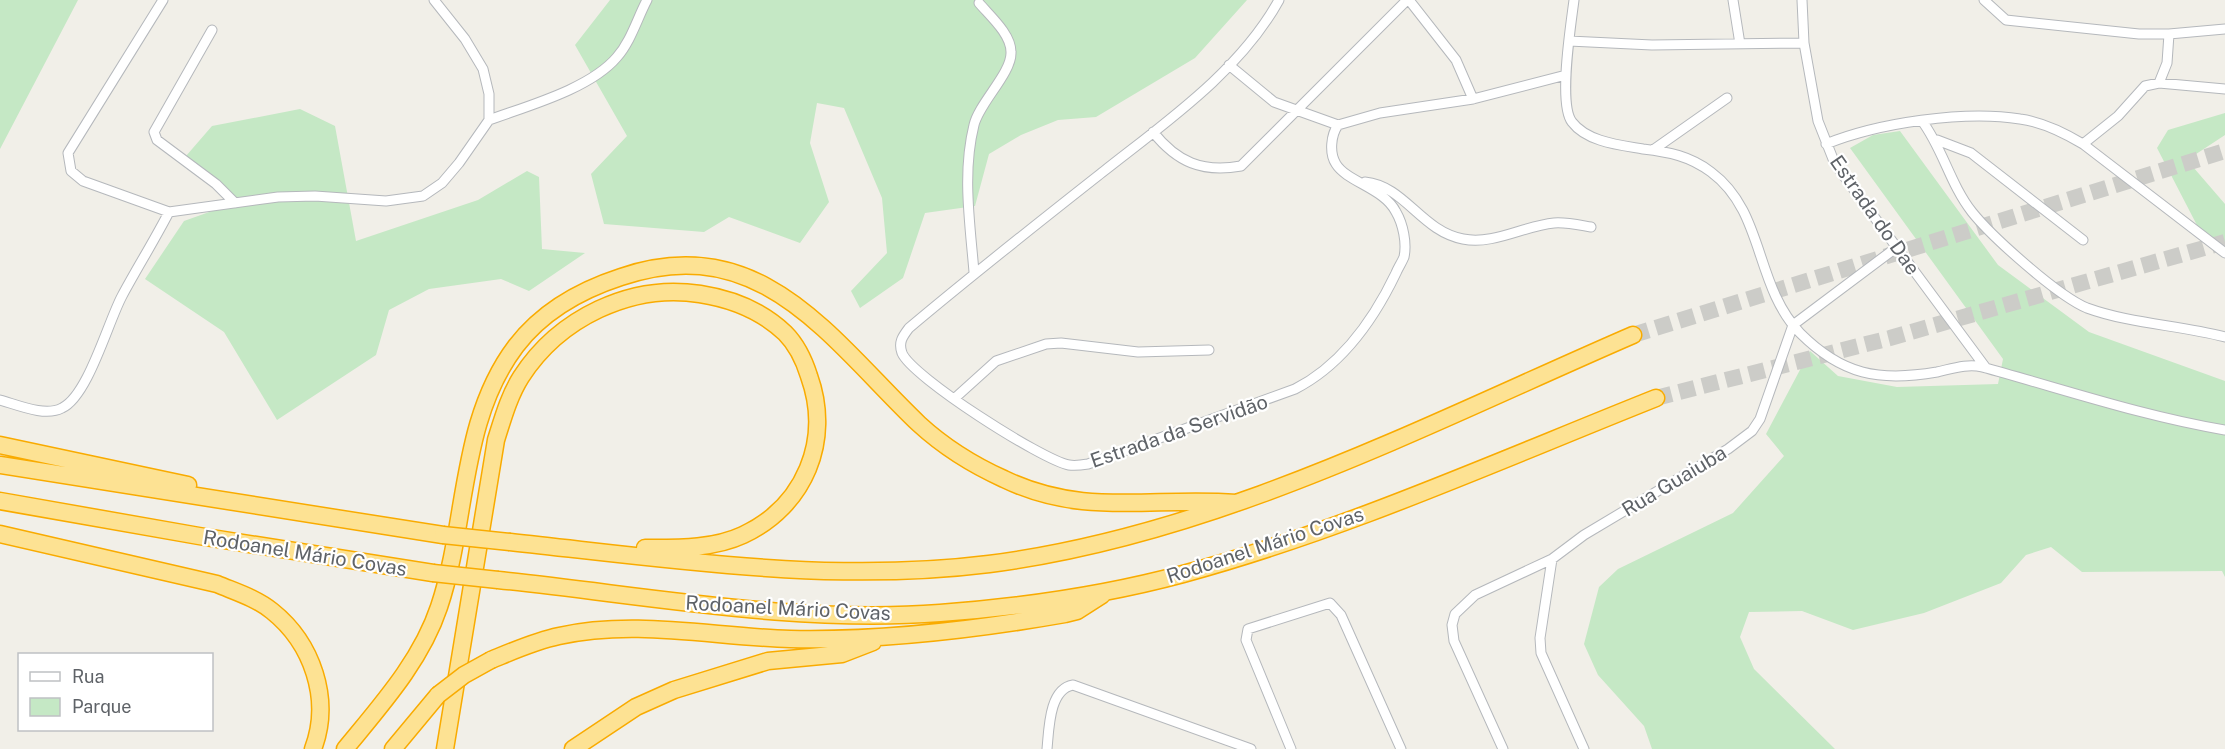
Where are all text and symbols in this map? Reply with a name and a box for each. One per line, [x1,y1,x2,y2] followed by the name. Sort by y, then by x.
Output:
[1825,151,1925,279] street label: Estrada do Dae
[1087,389,1271,473] street label: Estrada da Servidão
[1617,440,1731,522] street label: Rua Guaiuba
[1163,502,1367,588] street label: Rodoanel Mário Covas
[202,525,408,581] street label: Rodoanel Mário Covas
[685,591,891,625] street label: Rodoanel Mário Covas
[18,653,213,731] legend
[72,666,104,687] text: Rua
[72,696,132,717] text: Parque

